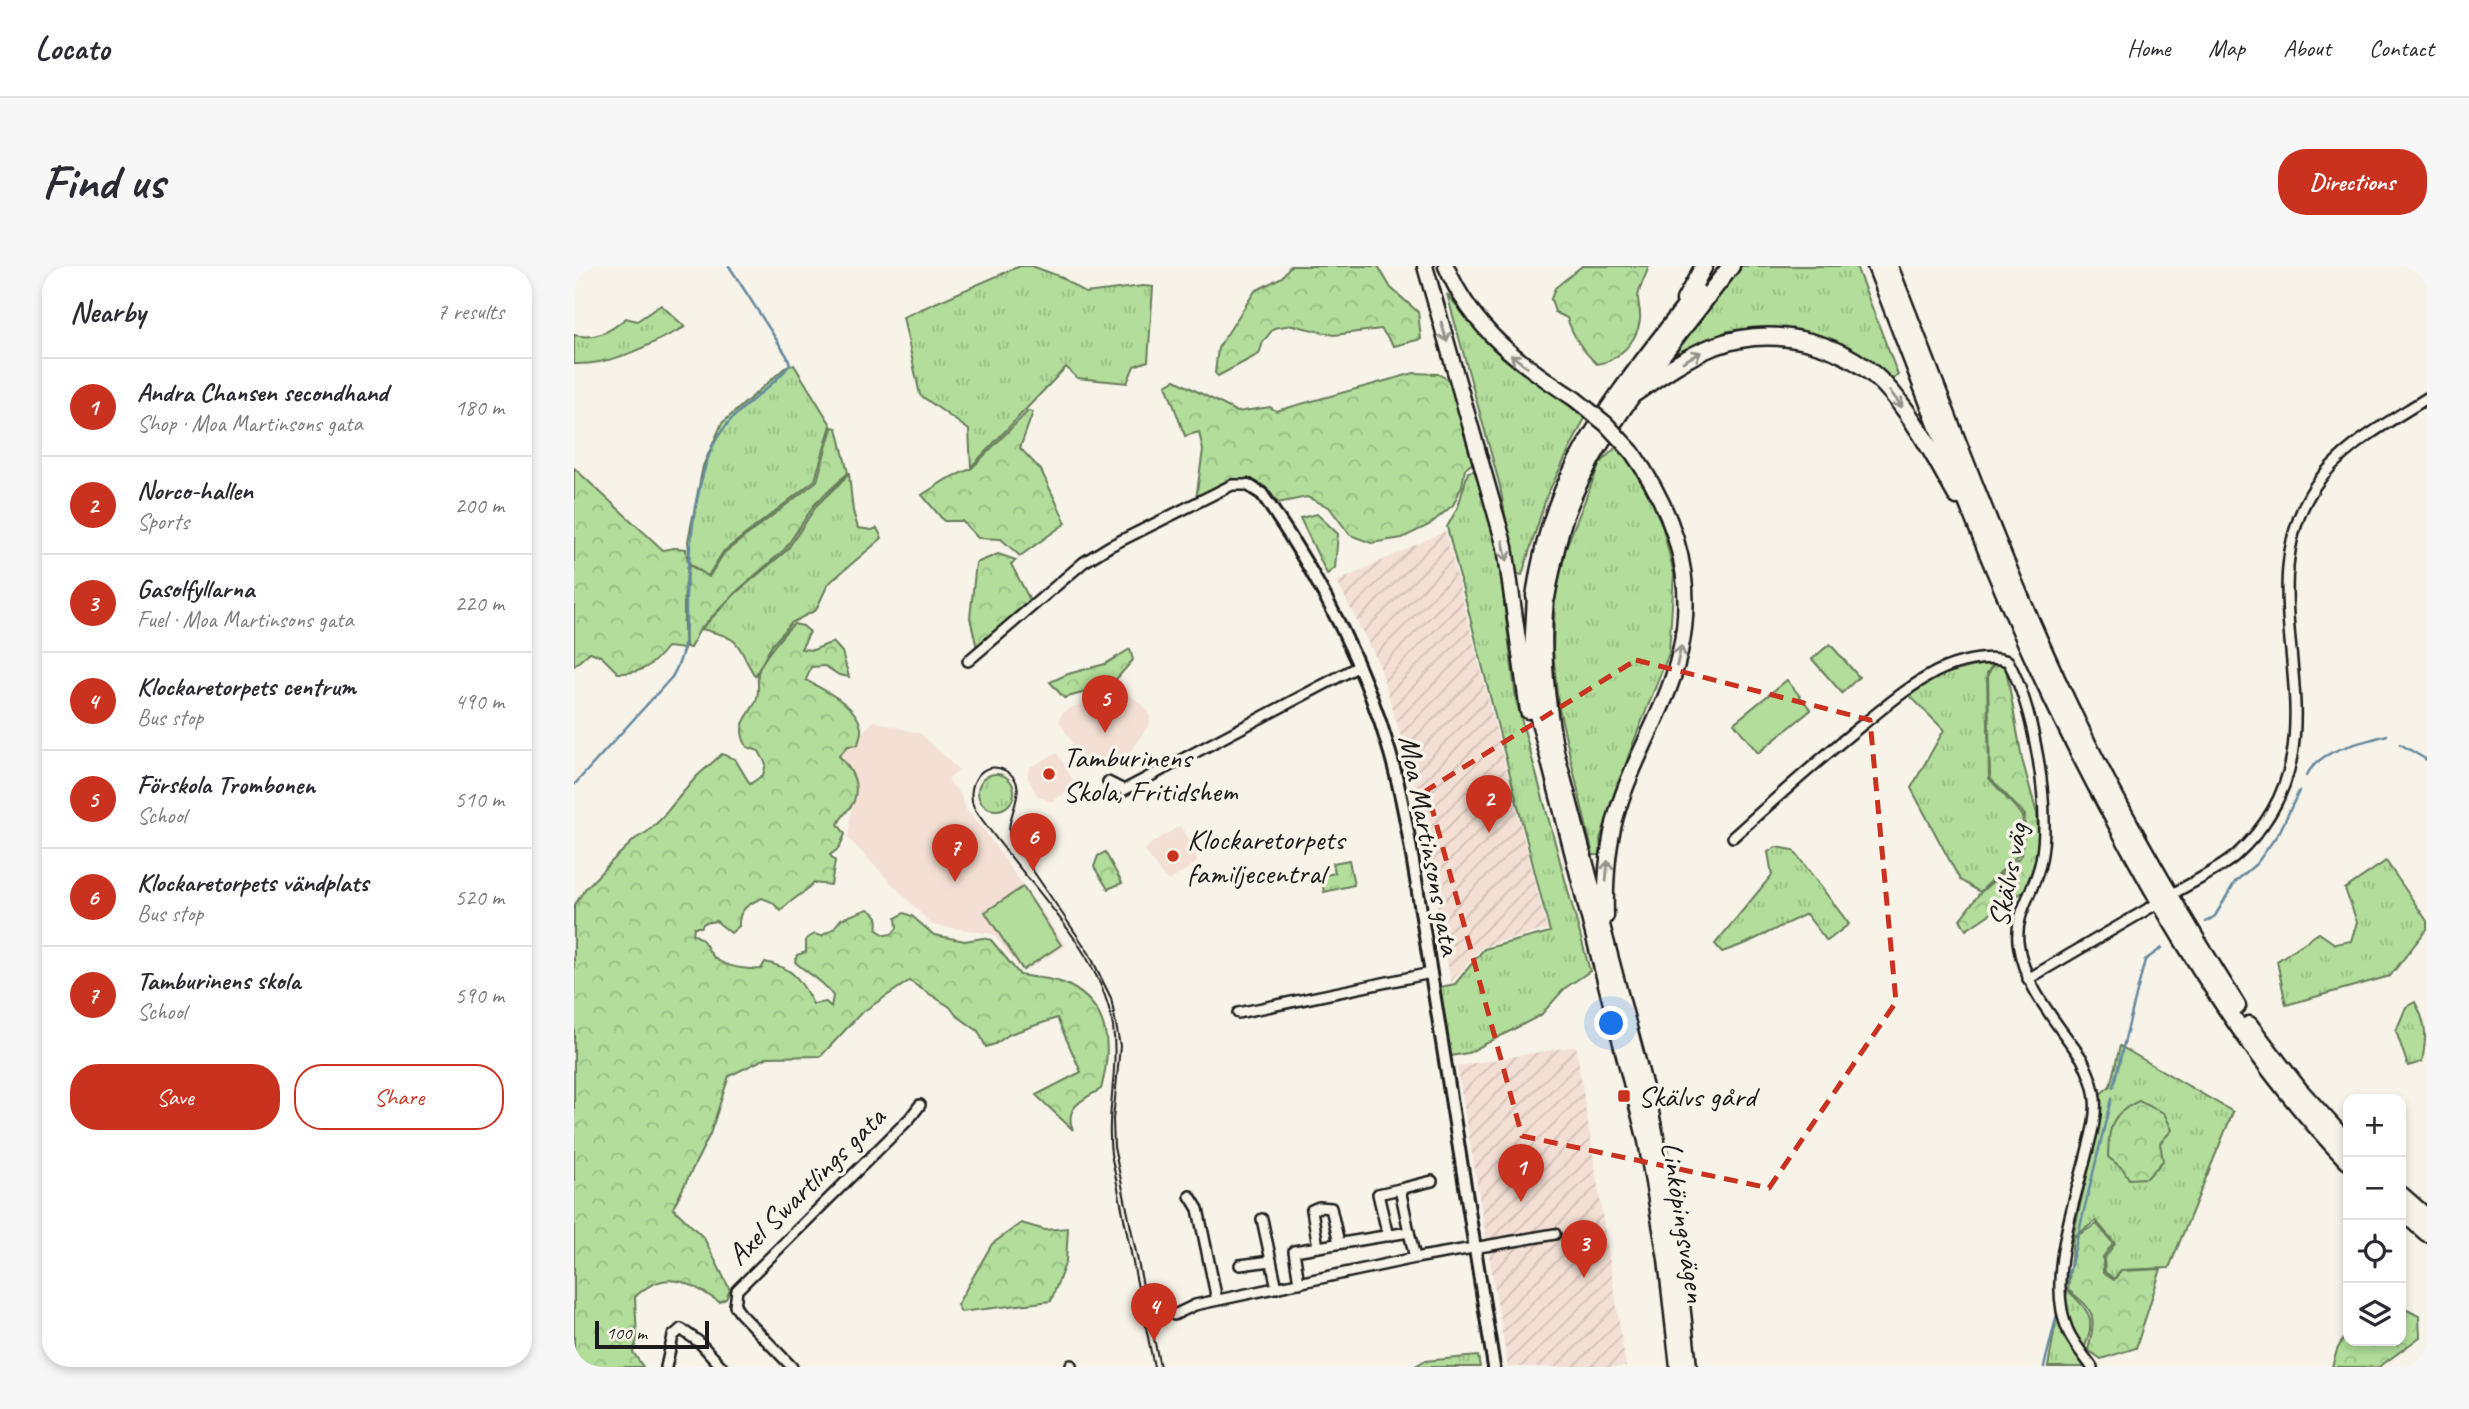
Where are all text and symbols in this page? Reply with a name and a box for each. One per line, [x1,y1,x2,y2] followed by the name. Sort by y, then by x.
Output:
[35,27,109,69] text: Locato
[2127,33,2170,63] text: Home
[2208,33,2245,63] text: Map
[2283,33,2331,63] text: About
[2369,33,2434,63] text: Contact
[2278,149,2427,215] button: Directions
[42,151,164,213] text: Find us
[70,293,146,331] text: Nearby
[437,297,504,326] text: 7 results
[1438,321,1451,343] one-way arrow
[1681,349,1702,363] one-way arrow
[1510,353,1528,368] one-way arrow
[137,376,388,409] text: Andra Chansen secondhand
[1889,389,1904,408] one-way arrow
[88,393,98,422] text: 1
[455,393,504,422] text: 180 m
[137,409,363,438] text: Shop · Moa Martinsons gata
[137,474,253,507] text: Norco-hallen
[88,491,98,520] text: 2
[455,491,504,520] text: 200 m
[137,507,189,536] text: Sports
[1499,539,1513,562] one-way arrow
[137,572,254,605] text: Gasolfyllarna
[88,589,98,618] text: 3
[455,589,504,618] text: 220 m
[137,605,354,634] text: Fuel · Moa Martinsons gata
[1673,645,1686,668] one-way arrow
[137,670,356,703] text: Klockaretorpets centrum
[1082,675,1128,733] pin: 5
[88,687,98,716] text: 4
[455,687,504,716] text: 490 m
[137,703,203,732] text: Bus stop
[1390,732,1470,960] street label: Moa Martinsons gata
[1063,738,1239,810] place label: Tamburinens Skola, Fritidshem
[1041,766,1057,782] marker: Tamburinens Skola, Fritidshem
[137,768,315,801] text: Förskola Trombonen
[1466,775,1512,833] pin: 2
[88,785,98,814] text: 5
[455,785,504,814] text: 510 m
[137,801,186,830] text: School
[1010,813,1056,871] pin: 6
[1979,818,2037,930] street label: Skälvs väg
[1187,820,1347,892] place label: Klockaretorpets familjecentral
[932,824,978,882] pin: 7
[1165,848,1181,864] marker: Klockaretorpets familjecentral
[1601,860,1614,882] one-way arrow
[137,866,368,899] text: Klockaretorpets vändplats
[88,883,98,912] text: 6
[455,883,504,912] text: 520 m
[137,899,203,928] text: Bus stop
[137,964,300,997] text: Tamburinens skola
[88,981,98,1010] text: 7
[455,981,504,1010] text: 590 m
[137,997,186,1026] text: School
[1594,1006,1628,1040] your location
[70,1064,280,1130] button: Save
[294,1064,504,1130] button: Share
[1638,1077,1760,1115] place label: Skälvs gård
[1616,1088,1632,1104] marker: Skälvs gård
[2343,1094,2406,1346] map controls
[2343,1094,2406,1157] button: +
[719,1097,895,1273] street label: Axel Swartlings gata
[1653,1139,1716,1305] street label: Linköpingsvägen
[1498,1144,1544,1202] pin: 1
[2343,1157,2406,1220] button: −
[1561,1220,1607,1278] pin: 3
[2343,1220,2406,1283] button: locate
[1131,1283,1177,1341] pin: 4
[2343,1283,2406,1346] button: layers
[595,1318,709,1350] scale bar
[606,1321,647,1345] text: 100 m

